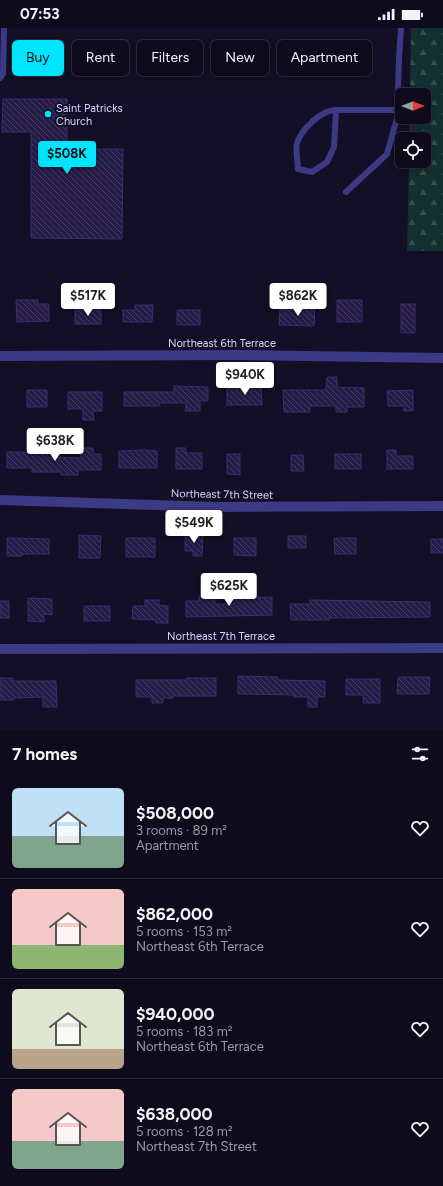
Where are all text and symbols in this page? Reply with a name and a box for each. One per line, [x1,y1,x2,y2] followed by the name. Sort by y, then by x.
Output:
[20,5,60,23] text: 07:53
[12,40,64,76] chip: Buy
[72,40,129,76] chip: Rent
[137,40,203,76] chip: Filters
[211,40,269,76] chip: New
[277,40,372,76] chip: Apartment
[395,88,431,124] north arrow
[395,88,431,168] map controls
[56,102,123,128] place label: Saint Patricks Church
[43,109,53,119] marker: Saint Patricks Church
[395,132,431,168] button: locate
[39,141,95,175] pin: $508K
[47,146,87,161] text: $508K
[60,283,116,317] pin: $517K
[270,283,326,317] pin: $862K
[70,288,106,303] text: $517K
[279,288,317,303] text: $862K
[168,337,276,350] street label: Northeast 6th Terrace
[217,362,273,396] pin: $940K
[225,367,265,382] text: $940K
[27,428,83,462] pin: $638K
[36,433,74,448] text: $638K
[171,487,273,502] street label: Northeast 7th Street
[166,510,222,544] pin: $549K
[174,515,214,530] text: $549K
[201,573,257,607] pin: $625K
[210,578,248,593] text: $625K
[167,630,275,643] street label: Northeast 7th Terrace
[409,743,431,765] icon: filters
[12,744,77,764] text: 7 homes
[136,803,214,823] text: $508,000
[44,804,92,852] icon: home
[409,817,431,839] icon: heart
[136,823,227,838] text: 3 rooms · 89 m²
[136,838,199,853] text: Apartment
[136,904,213,924] text: $862,000
[44,905,92,953] icon: home
[409,918,431,940] icon: heart
[136,924,232,939] text: 5 rooms · 153 m²
[136,939,264,954] text: Northeast 6th Terrace
[136,1004,214,1024] text: $940,000
[44,1005,92,1053] icon: home
[409,1018,431,1040] icon: heart
[136,1024,232,1039] text: 5 rooms · 183 m²
[136,1039,264,1054] text: Northeast 6th Terrace
[136,1104,213,1124] text: $638,000
[44,1105,92,1153] icon: home
[409,1118,431,1140] icon: heart
[136,1124,233,1139] text: 5 rooms · 128 m²
[136,1139,257,1154] text: Northeast 7th Street

